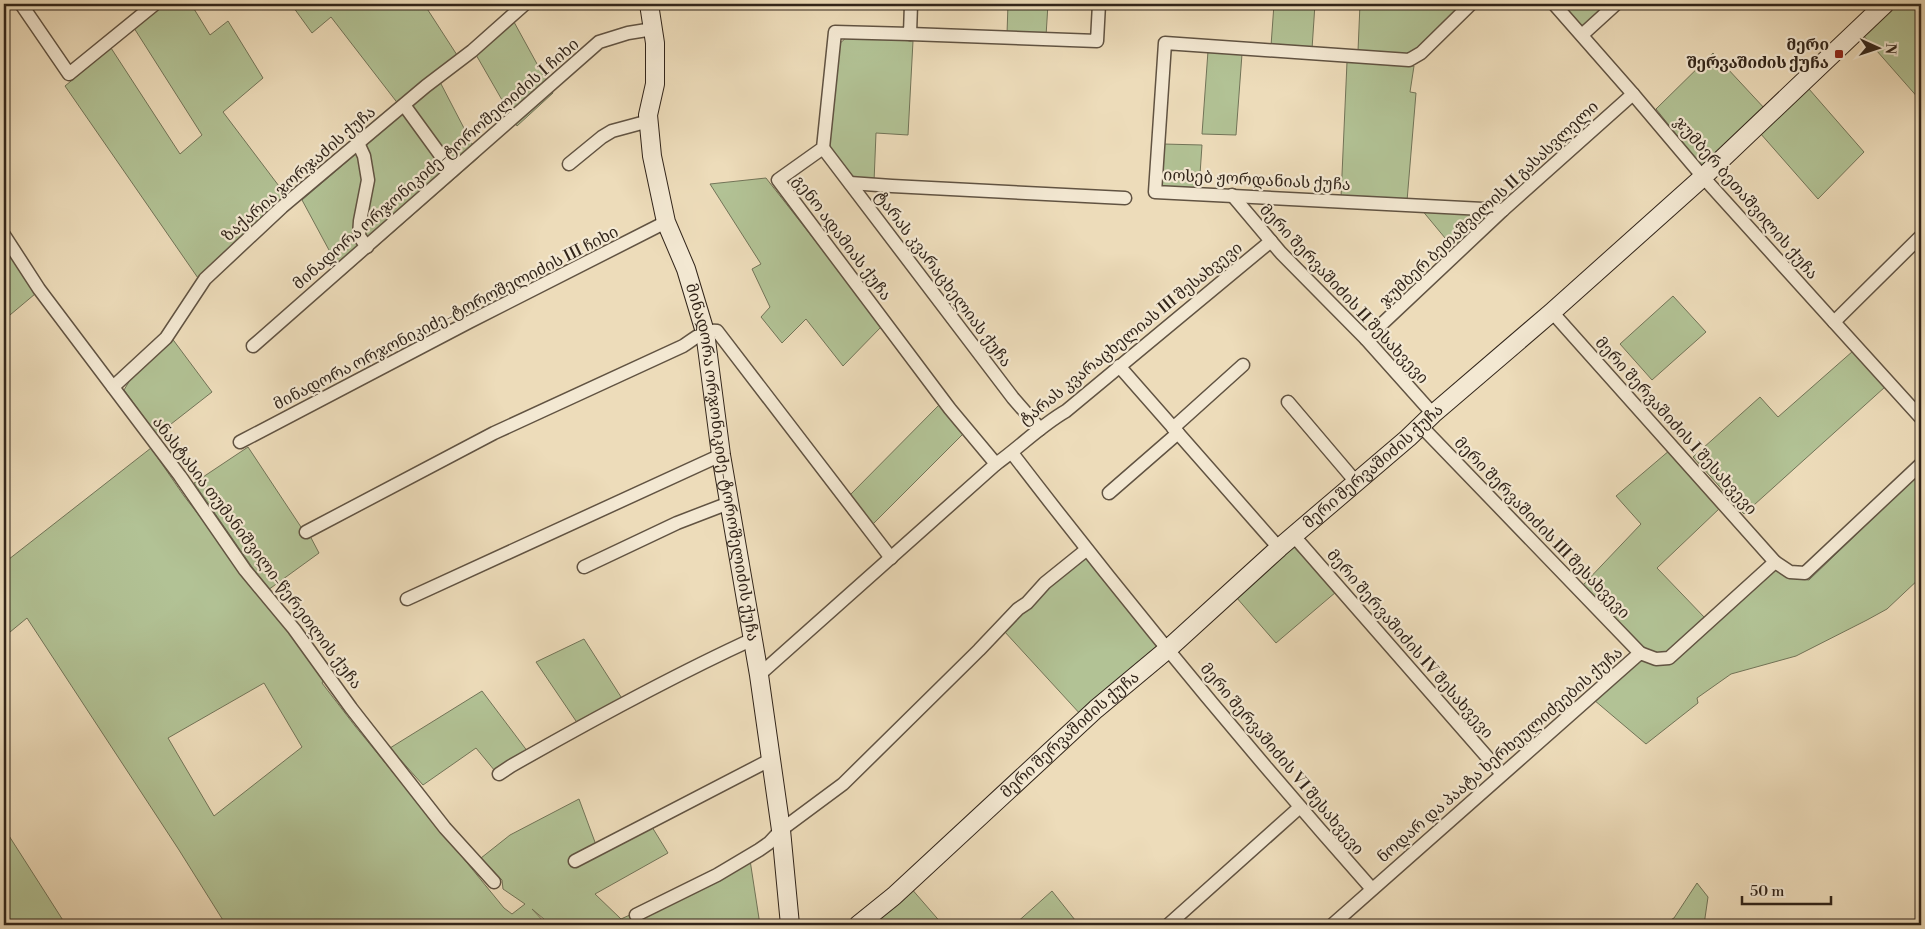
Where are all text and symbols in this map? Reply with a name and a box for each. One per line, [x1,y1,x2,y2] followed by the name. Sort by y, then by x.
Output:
[1852,22,1902,72] north arrow
[289,34,583,294] street label: მინადორა ორჯონიკიძე-ტოროშელიძის I ჩიხი
[1686,35,1829,73] place label: მერი შერვაშიძის ქუჩა
[1881,43,1899,55] text: N
[1833,48,1845,60] marker: მერი შერვაშიძის ქუჩა
[1375,97,1603,311] street label: ჯუმბერ ბეთაშვილის II გასასვლელი
[218,102,380,246] street label: ზაქარია ჯორჯაძის ქუჩა
[1670,112,1822,284] street label: ჯუმბერ ბეთაშვილის ქუჩა
[1163,165,1351,195] street label: იოსებ ჟორდანიას ქუჩა
[788,171,896,305] street label: გენო ადამიას ქუჩა
[870,187,1016,371] street label: ტარას კვარაცხელიას ქუჩა
[1255,200,1433,388] street label: მერი შერვაშიძის II შესახვევი
[270,222,622,414] street label: მინადორა ორჯონიკიძე-ტოროშელიძის III ჩიხი
[1015,238,1247,430] street label: ტარას კვარაცხელიას III შესახვევი
[681,281,763,643] street label: მინადორა ორჯონიკიძე-ტოროშელიძის ქუჩა
[1591,333,1761,519] street label: მერი შერვაშიძის I შესახვევი
[1299,400,1447,533] street label: მერი შერვაშიძის ქუჩა
[148,413,366,693] street label: ანასტასია თუმანიშვილი-წერეთლის ქუჩა
[1450,433,1634,623] street label: მერი შერვაშიძის III შესახვევი
[1322,545,1498,743] street label: მერი შერვაშიძის IV შესახვევი
[1373,643,1627,867] street label: ნოდარ და პაატა ხერხეულიძეების ქუჩა
[1196,659,1368,859] street label: მერი შერვაშიძის VI შესახვევი
[997,667,1143,802] street label: მერი შერვაშიძის ქუჩა
[1742,874,1831,906] scale bar
[1750,882,1784,901] text: 50 m

